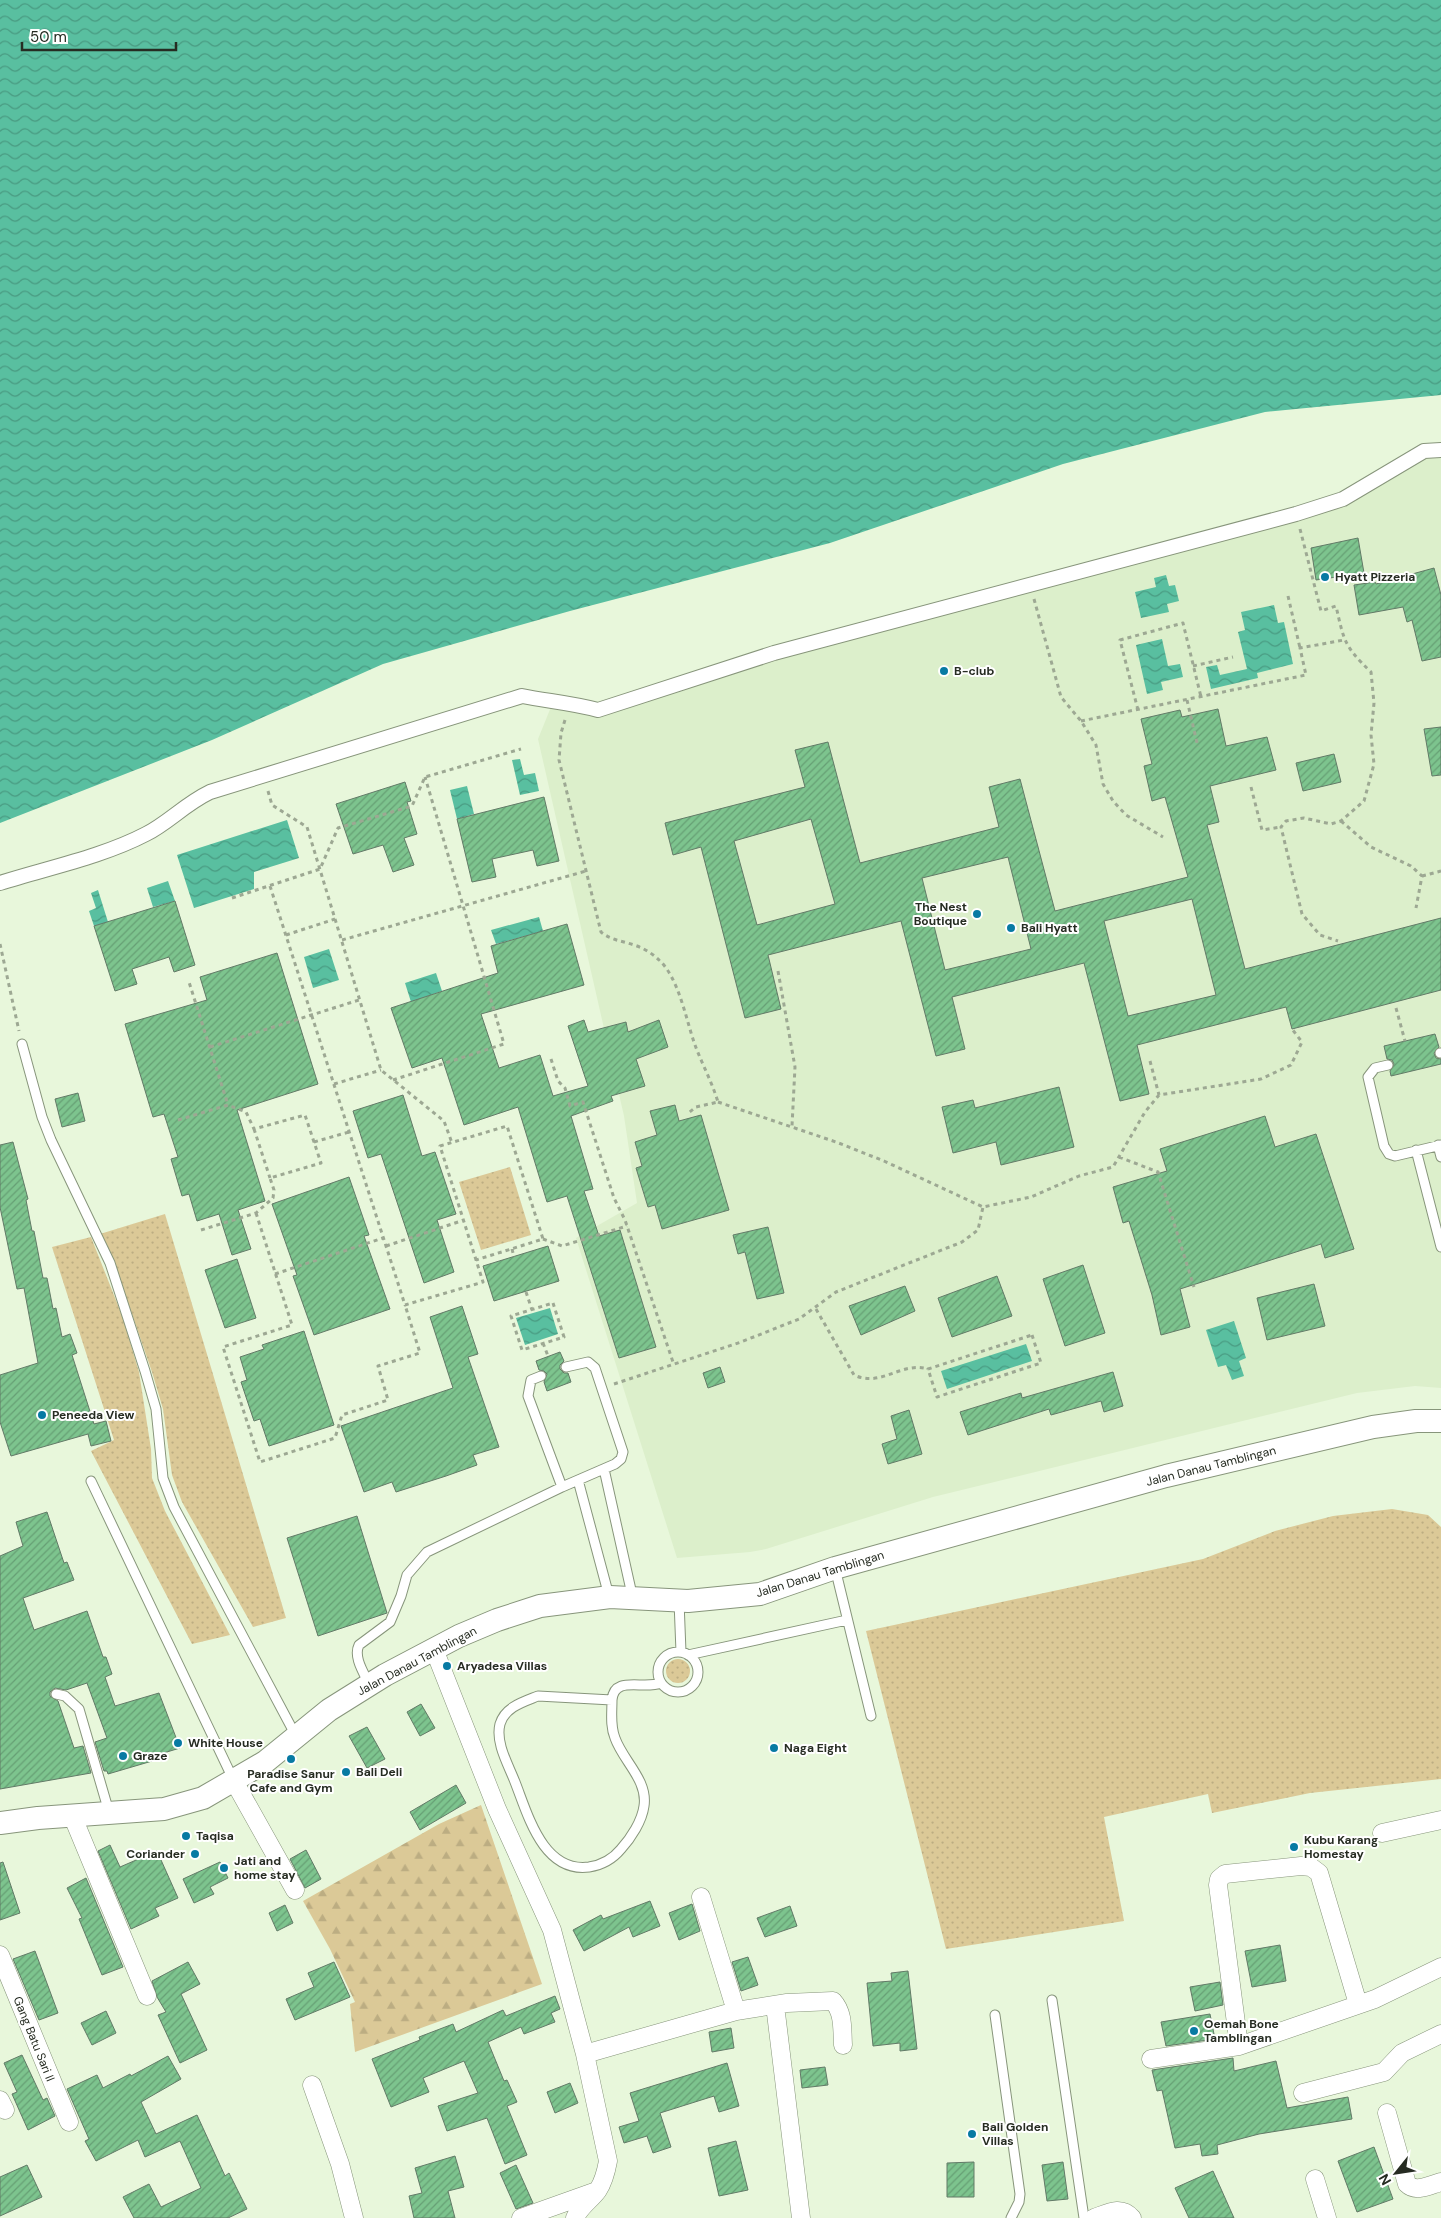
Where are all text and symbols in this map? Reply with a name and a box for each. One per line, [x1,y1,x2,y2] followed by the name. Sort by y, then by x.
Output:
[22,20,176,52] scale bar
[30,27,67,47] text: 50 m
[1335,569,1415,585] place label: Hyatt Pizzeria
[1319,571,1331,583] marker: Hyatt Pizzeria
[954,663,994,679] place label: B-club
[938,665,950,677] marker: B-club
[914,899,967,929] place label: The Nest Boutique
[971,908,983,920] marker: The Nest Boutique
[1021,920,1078,936] place label: Bali Hyatt
[1005,922,1017,934] marker: Bali Hyatt
[52,1407,135,1423] place label: Peneeda View
[36,1409,48,1421] marker: Peneeda View
[1144,1442,1278,1490] street label: Jalan Danau Tamblingan
[754,1547,886,1601] street label: Jalan Danau Tamblingan
[354,1623,480,1699] street label: Jalan Danau Tamblingan
[457,1658,547,1674] place label: Aryadesa Villas
[441,1660,453,1672] marker: Aryadesa Villas
[188,1735,263,1751] place label: White House
[172,1737,184,1749] marker: White House
[784,1740,847,1756] place label: Naga Eight
[768,1742,780,1754] marker: Naga Eight
[133,1748,167,1764] place label: Graze
[117,1750,129,1762] marker: Graze
[285,1753,297,1765] marker: Paradise Sanur Cafe and Gym
[356,1764,402,1780] place label: Bali Deli
[247,1766,335,1796] place label: Paradise Sanur Cafe and Gym
[340,1766,352,1778] marker: Bali Deli
[196,1828,234,1844] place label: Taqisa
[180,1830,192,1842] marker: Taqisa
[1304,1832,1378,1862] place label: Kubu Karang Homestay
[1288,1841,1300,1853] marker: Kubu Karang Homestay
[126,1846,185,1862] place label: Coriander
[189,1848,201,1860] marker: Coriander
[234,1853,296,1883] place label: Jati and home stay
[218,1862,230,1874] marker: Jati and home stay
[10,1994,58,2084] street label: Gang Batu Sari II
[1204,2016,1279,2046] place label: Oemah Bone Tamblingan
[1188,2025,1200,2037] marker: Oemah Bone Tamblingan
[982,2119,1048,2149] place label: Bali Golden Villas
[966,2128,978,2140] marker: Bali Golden Villas
[1371,2148,1421,2198] north arrow
[1374,2171,1395,2188] text: N

